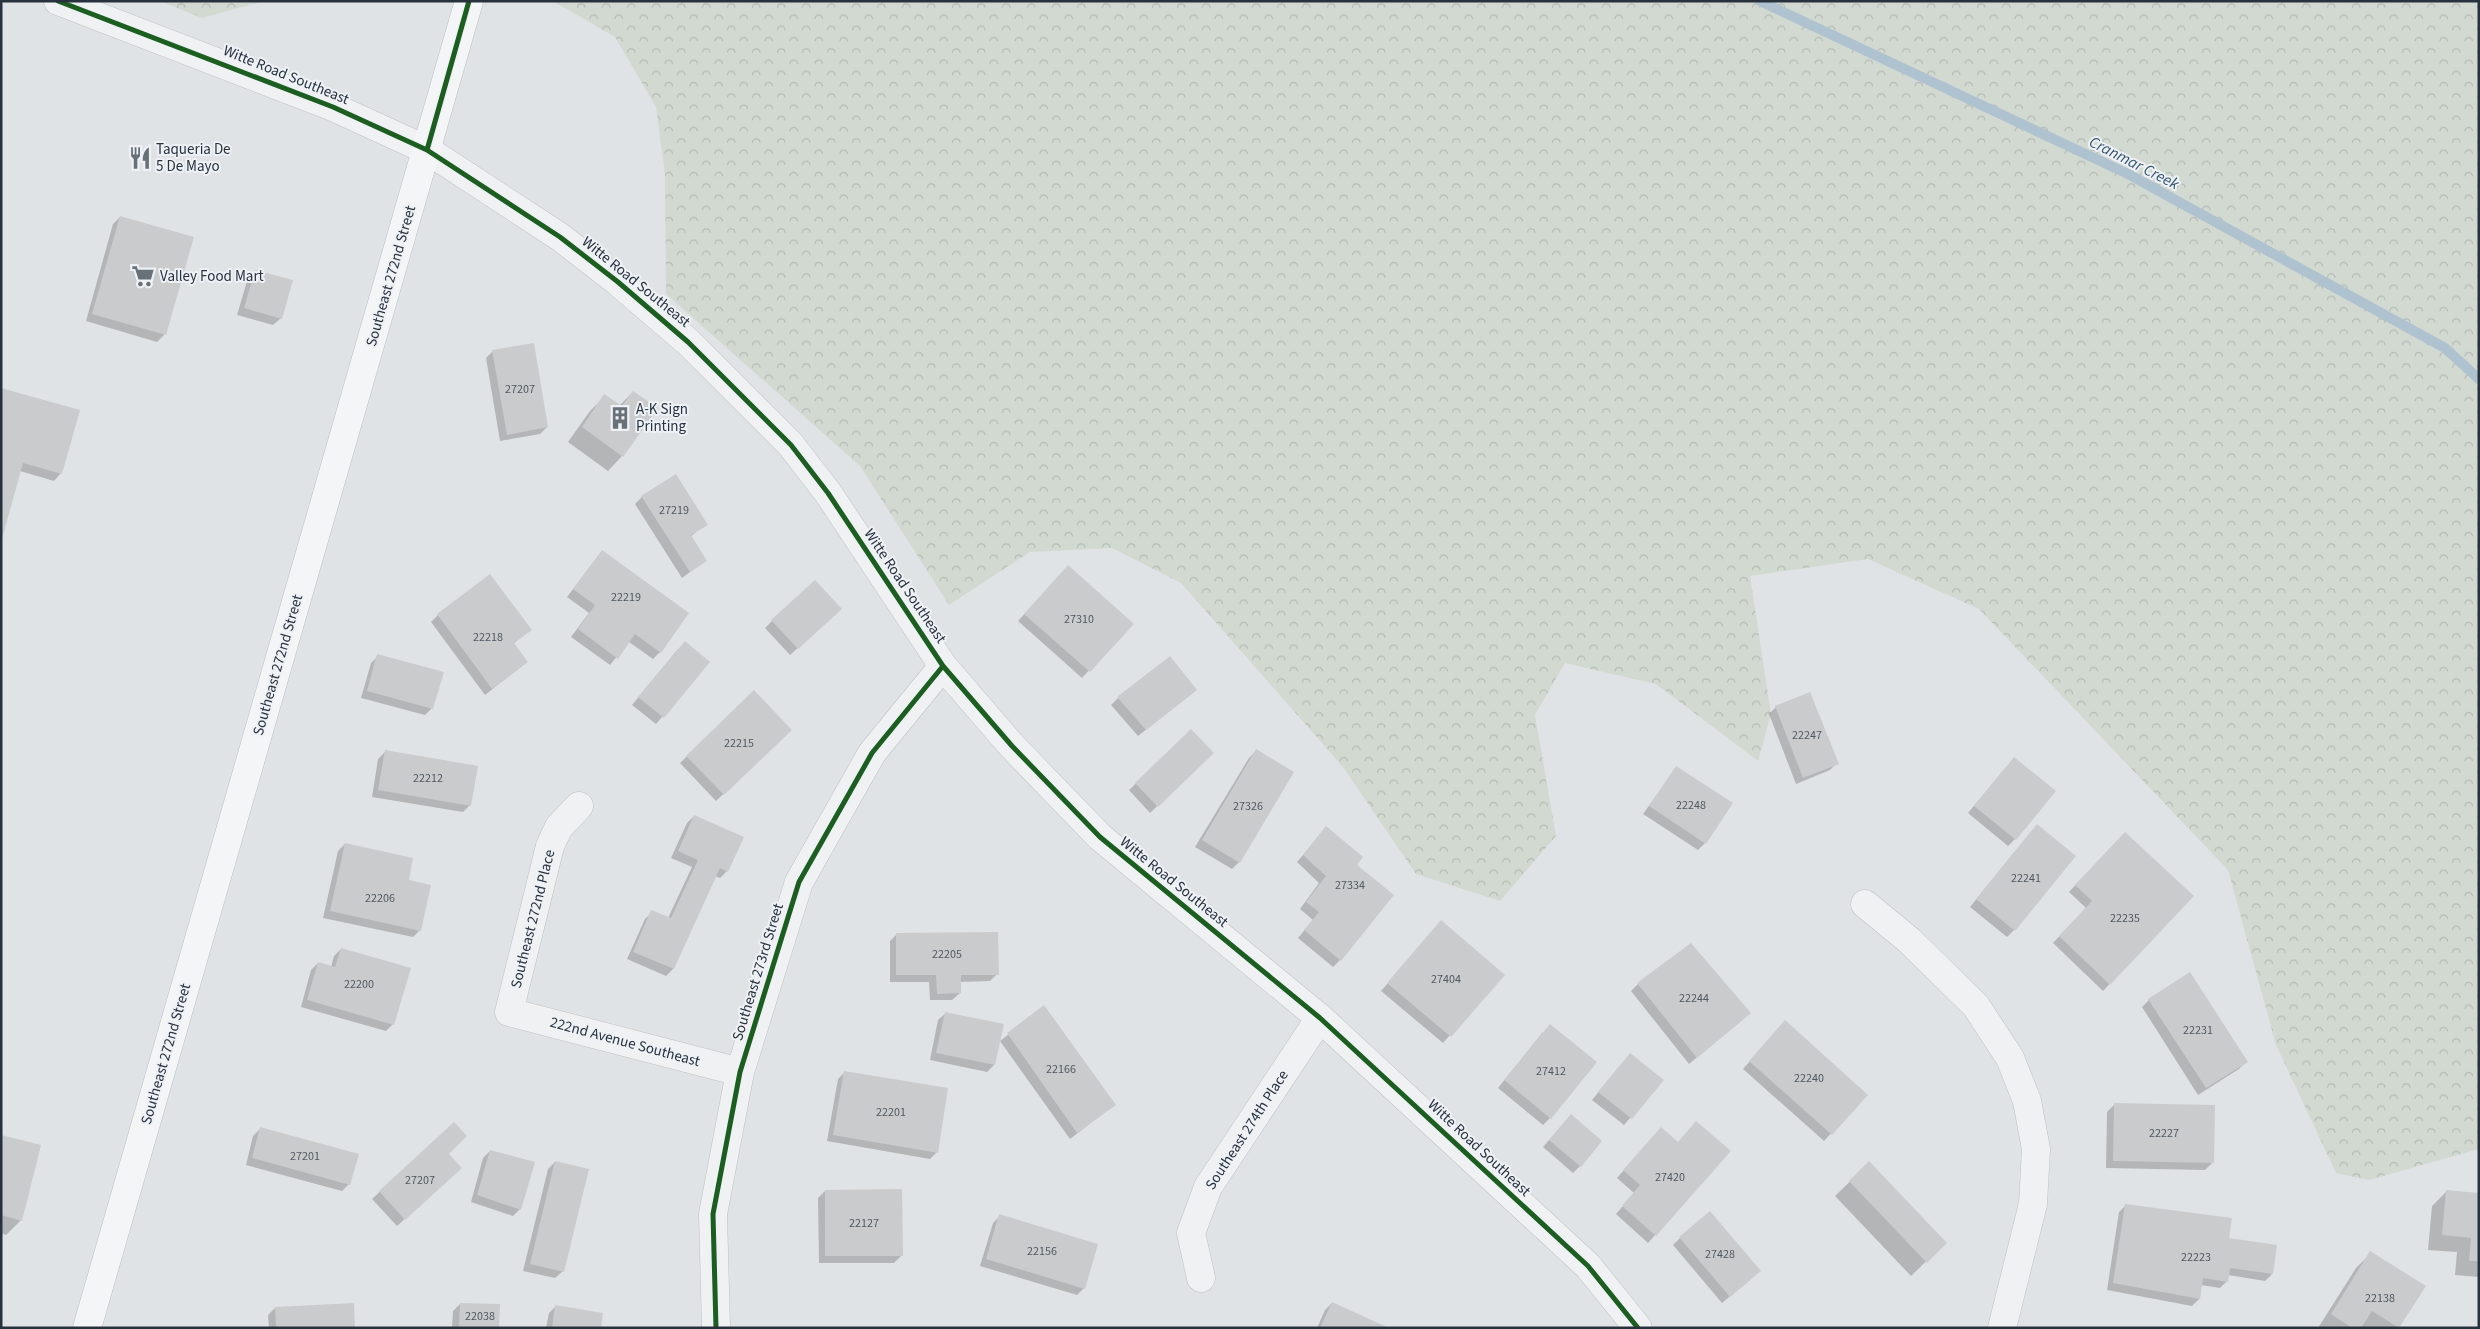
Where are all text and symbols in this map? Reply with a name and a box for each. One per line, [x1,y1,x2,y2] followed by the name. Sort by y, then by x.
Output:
[220,40,352,110] street label: Witte Road Southeast
[2085,131,2183,195] water label: Cranmar Creek
[156,139,231,177] place label: Taqueria De 5 De Mayo
[127,145,153,171] restaurant icon: Taqueria De 5 De Mayo
[361,203,421,349] street label: Southeast 272nd Street
[577,232,695,332] street label: Witte Road Southeast
[130,263,156,289] supermarket icon: Valley Food Mart
[160,266,264,287] place label: Valley Food Mart
[505,381,535,398] house number: 27207
[636,399,688,437] place label: A-K Sign Printing
[607,405,633,431] building icon: A-K Sign Printing
[659,502,689,519] house number: 27219
[859,525,951,647] street label: Witte Road Southeast
[611,589,641,606] house number: 22219
[248,592,308,738] street label: Southeast 272nd Street
[1064,611,1094,628] house number: 27310
[473,629,503,646] house number: 22218
[1792,727,1822,744] house number: 22247
[724,735,754,752] house number: 22215
[413,770,443,787] house number: 22212
[1676,797,1706,814] house number: 22248
[1233,798,1263,815] house number: 27326
[1115,832,1233,932] street label: Witte Road Southeast
[506,848,560,990] street label: Southeast 272nd Place
[2011,870,2041,887] house number: 22241
[1335,877,1365,894] house number: 27334
[365,890,395,907] house number: 22206
[727,901,789,1043] street label: Southeast 273rd Street
[2110,910,2140,927] house number: 22235
[932,946,962,963] house number: 22205
[1431,971,1461,988] house number: 27404
[344,976,374,993] house number: 22200
[136,981,196,1127] street label: Southeast 272nd Street
[1679,990,1709,1007] house number: 22244
[548,1012,702,1072] street label: 222nd Avenue Southeast
[2183,1022,2213,1039] house number: 22231
[1046,1061,1076,1078] house number: 22166
[1536,1063,1566,1080] house number: 27412
[1200,1066,1294,1194] street label: Southeast 274th Place
[1794,1070,1824,1087] house number: 22240
[1423,1095,1535,1201] street label: Witte Road Southeast
[876,1104,906,1121] house number: 22201
[2149,1125,2179,1142] house number: 22227
[290,1148,320,1165] house number: 27201
[1655,1169,1685,1186] house number: 27420
[405,1172,435,1189] house number: 27207
[849,1215,879,1232] house number: 22127
[1027,1243,1057,1260] house number: 22156
[1705,1246,1735,1263] house number: 27428
[2181,1249,2211,1266] house number: 22223
[2365,1290,2395,1307] house number: 22138
[465,1308,495,1325] house number: 22038

